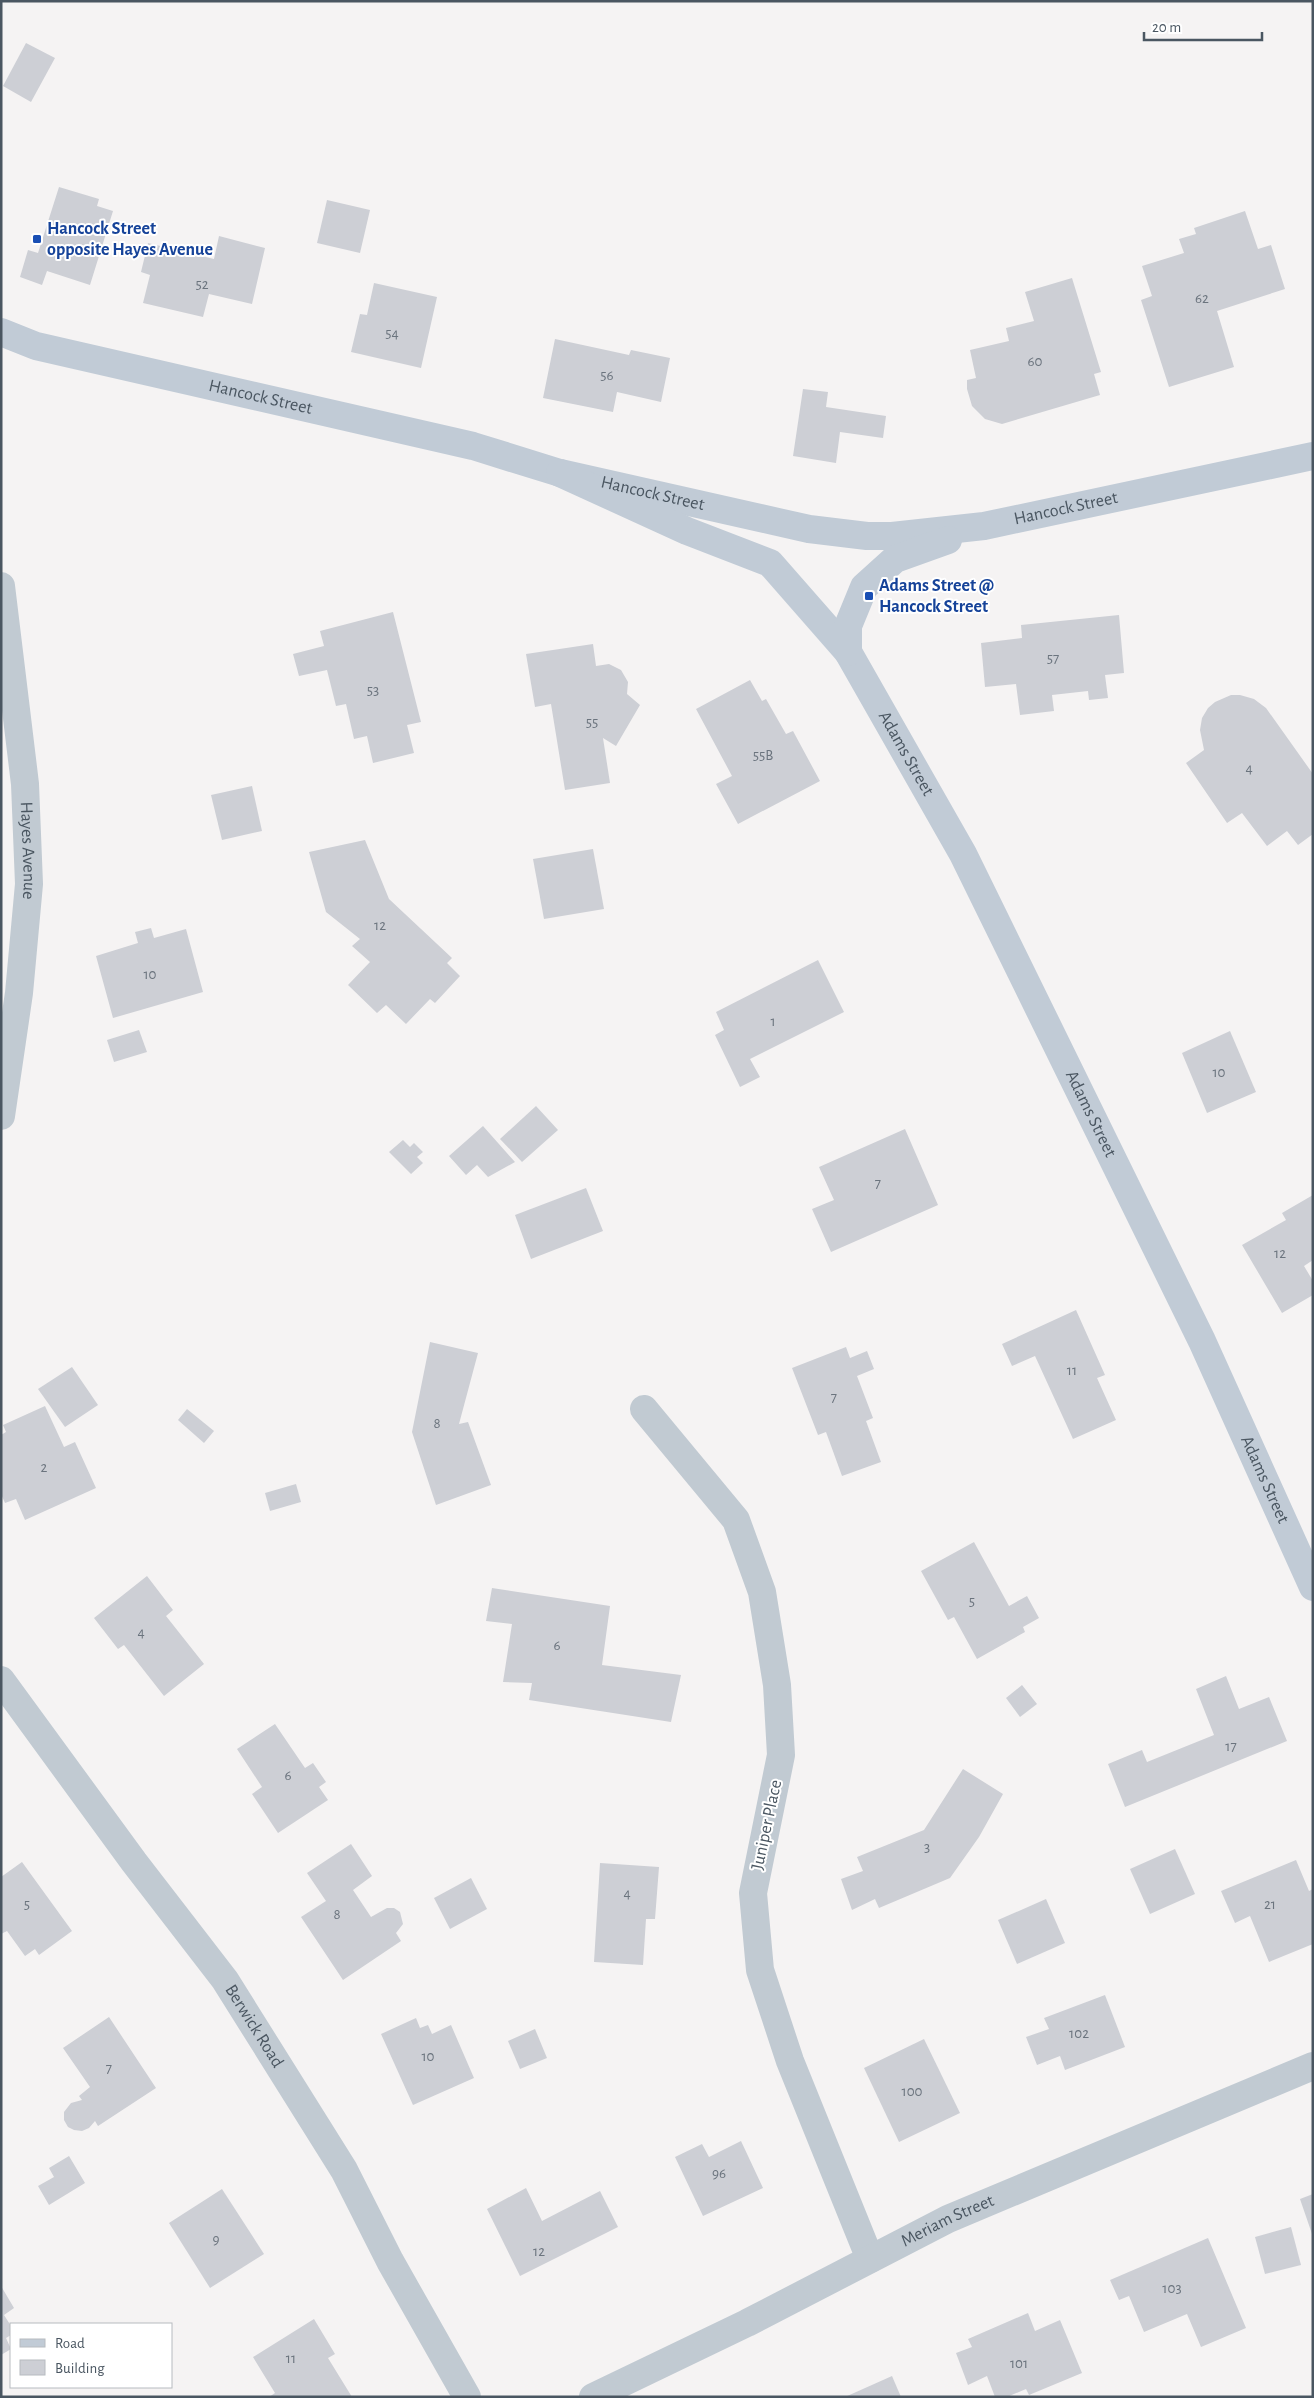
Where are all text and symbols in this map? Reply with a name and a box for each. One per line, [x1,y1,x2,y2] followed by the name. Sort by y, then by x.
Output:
[1144,10,1262,42] scale bar
[1152,20,1181,35] text: 20 m
[47,220,213,259] place label: Hancock Street opposite Hayes Avenue
[31,233,43,245] marker: Hancock Street opposite Hayes Avenue
[195,277,209,292] house number: 52
[1195,291,1209,306] house number: 62
[385,326,399,341] house number: 54
[1028,354,1043,369] house number: 60
[600,368,614,383] house number: 56
[207,377,314,418] street label: Hancock Street
[599,473,706,514] street label: Hancock Street
[1012,489,1120,528] street label: Hancock Street
[879,577,994,616] place label: Adams Street @ Hancock Street
[863,590,875,602] marker: Adams Street @ Hancock Street
[1047,651,1059,666] house number: 57
[367,683,379,698] house number: 53
[875,708,937,799] street label: Adams Street
[586,715,598,730] house number: 55
[753,748,773,763] house number: 55B
[1245,761,1253,776] house number: 4
[17,801,38,900] street label: Hayes Avenue
[374,918,386,933] house number: 12
[143,967,157,982] house number: 10
[770,1014,776,1029] house number: 1
[1212,1065,1226,1080] house number: 10
[1062,1068,1120,1160] street label: Adams Street
[875,1176,881,1191] house number: 7
[1274,1246,1286,1261] house number: 12
[1067,1363,1077,1378] house number: 11
[831,1390,837,1405] house number: 7
[433,1416,441,1431] house number: 8
[1237,1433,1292,1526] street label: Adams Street
[41,1460,48,1475] house number: 2
[969,1594,975,1609] house number: 5
[137,1625,145,1640] house number: 4
[553,1638,561,1653] house number: 6
[1225,1739,1237,1754] house number: 17
[284,1768,292,1783] house number: 6
[749,1778,785,1872] street label: Juniper Place
[924,1840,930,1855] house number: 3
[623,1886,631,1901] house number: 4
[24,1897,30,1912] house number: 5
[1264,1897,1276,1912] house number: 21
[333,1907,341,1922] house number: 8
[221,1982,287,2071] street label: Berwick Road
[1069,2026,1089,2041] house number: 102
[421,2049,435,2064] house number: 10
[106,2061,112,2076] house number: 7
[901,2084,923,2099] house number: 100
[712,2166,726,2181] house number: 96
[898,2192,997,2251] street label: Meriam Street
[212,2232,220,2247] house number: 9
[533,2244,545,2259] house number: 12
[1162,2281,1182,2296] house number: 103
[10,2323,172,2388] legend
[55,2336,85,2351] text: Road
[286,2351,296,2366] house number: 11
[1010,2356,1028,2371] house number: 101
[55,2361,105,2376] text: Building

